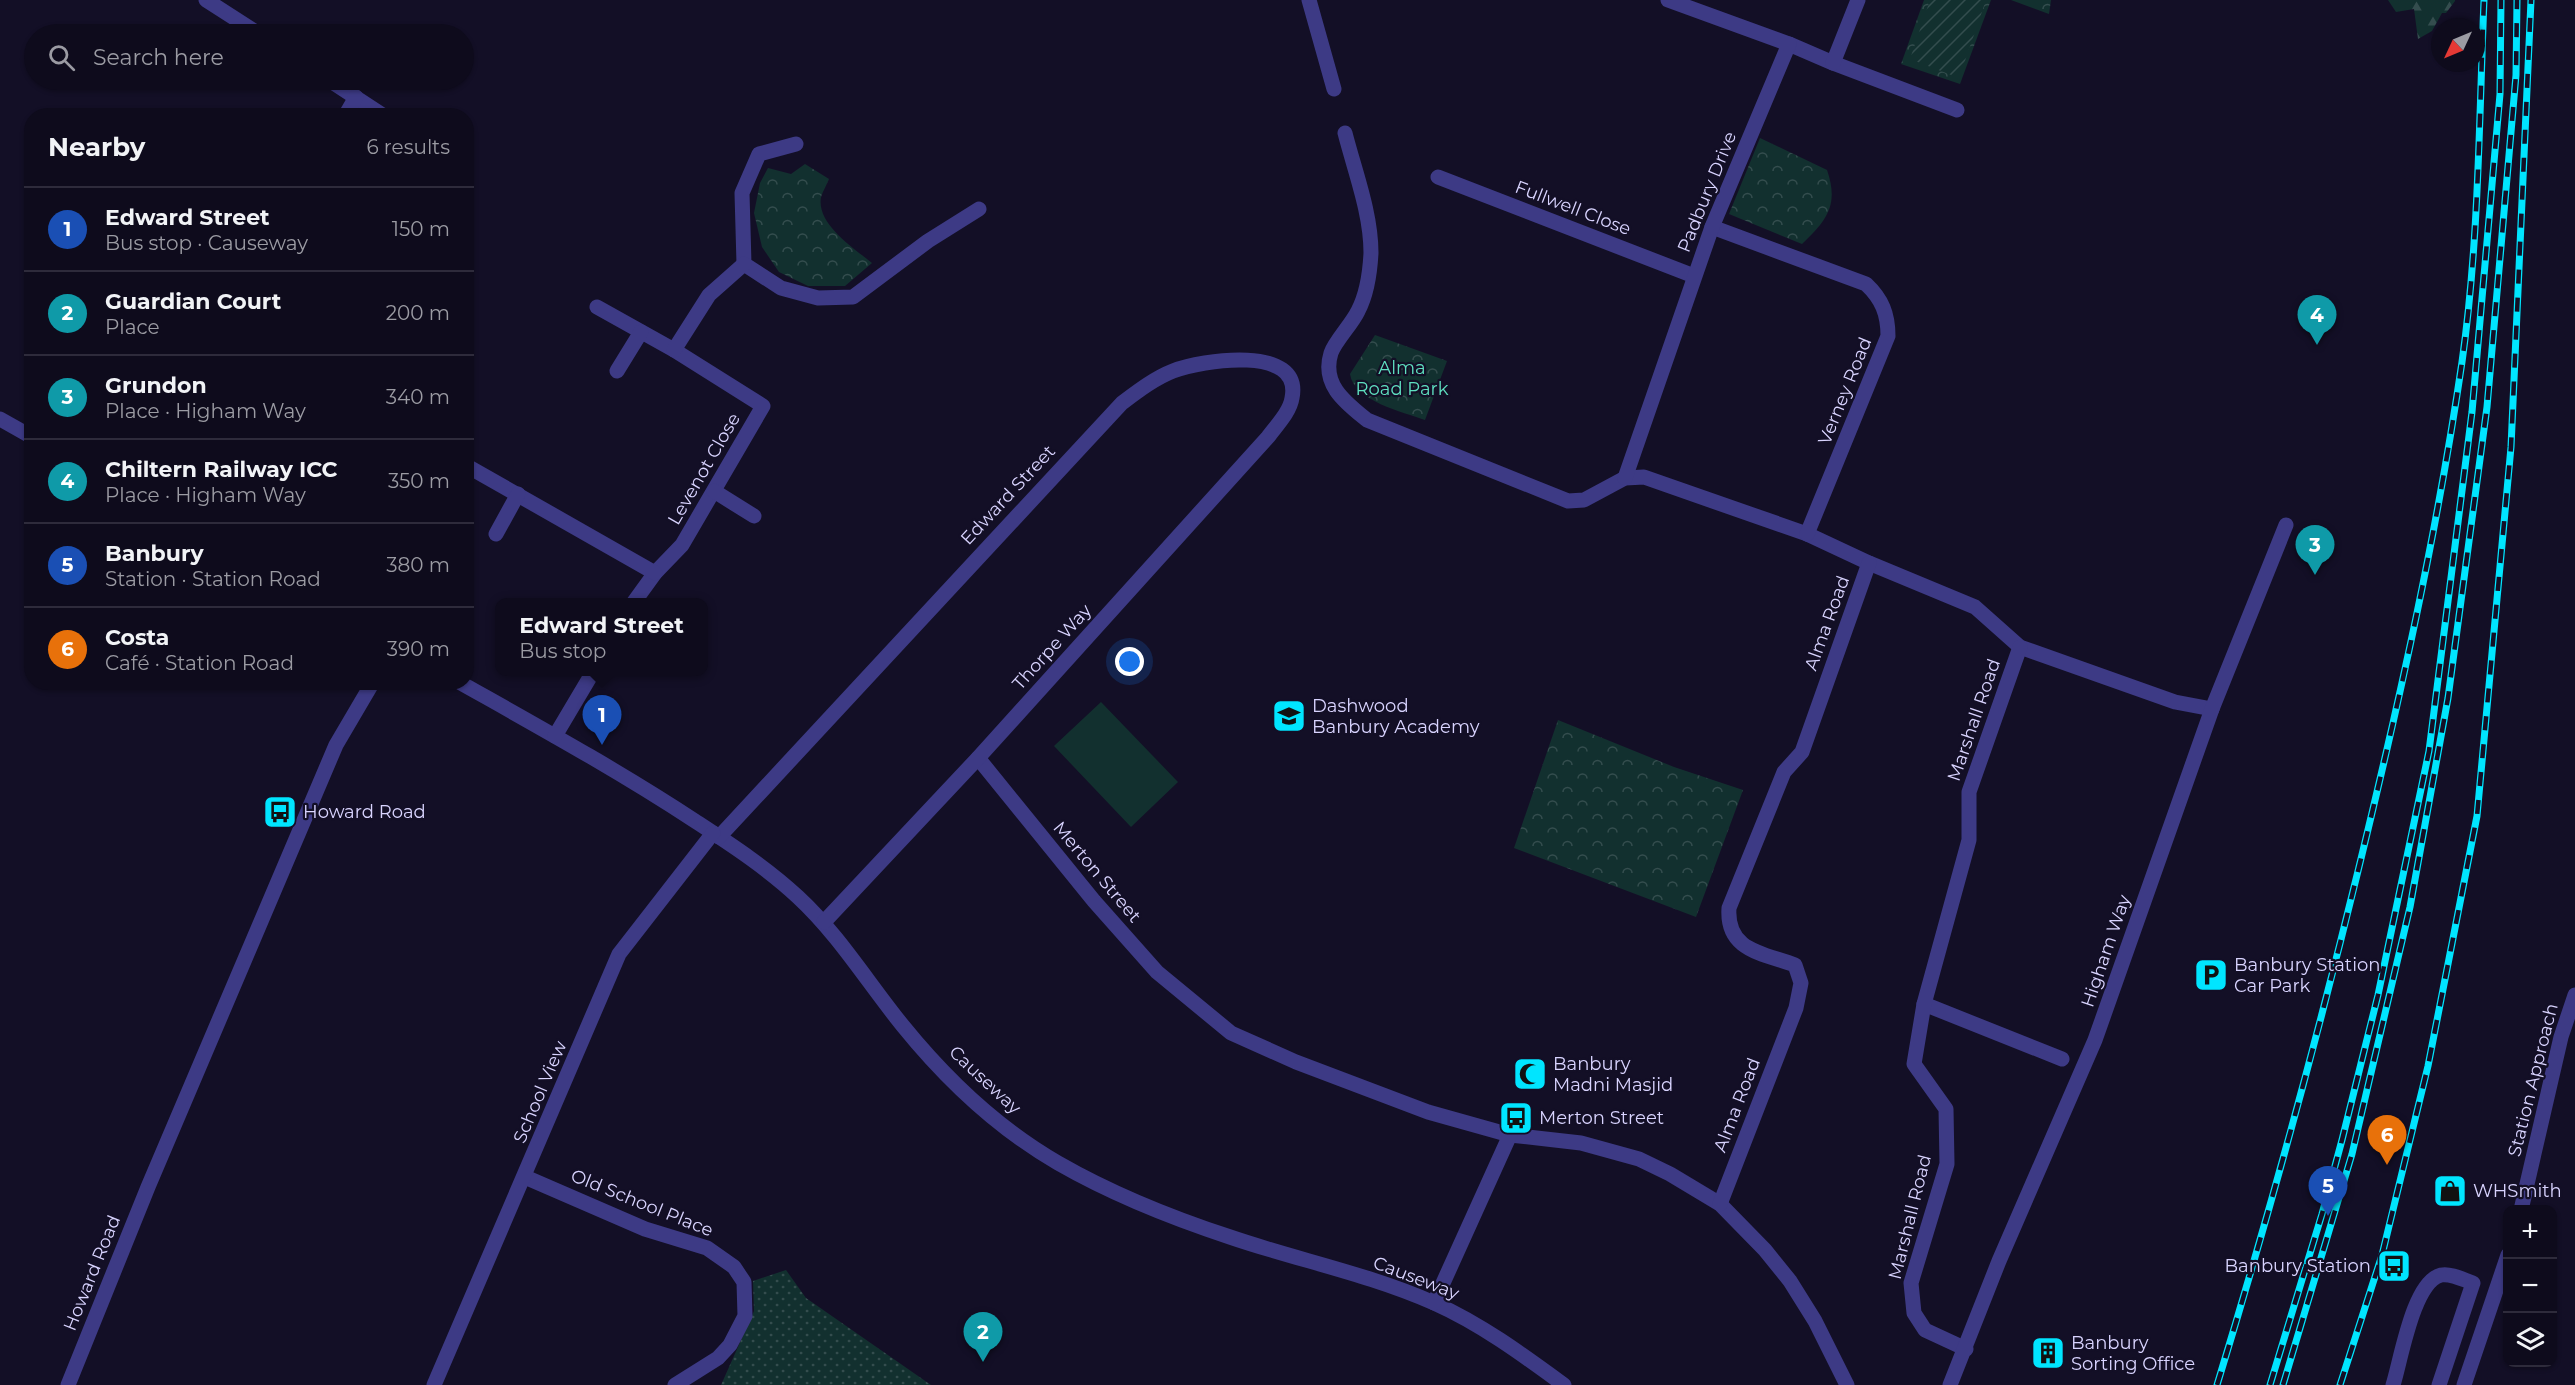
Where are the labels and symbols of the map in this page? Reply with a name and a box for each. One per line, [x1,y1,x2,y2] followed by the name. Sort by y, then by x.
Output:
[2431,18,2485,72] north arrow
[1673,128,1741,256] street label: Padbury Drive
[1512,176,1634,240] street label: Fullwell Close
[2298,296,2336,345] pin: 4
[1813,334,1877,448] street label: Verney Road
[1356,357,1449,400] park label: Alma Road Park
[663,409,745,529] street label: Levenot Close
[956,440,1060,550] street label: Edward Street
[2296,526,2334,575] pin: 3
[1800,573,1854,673] street label: Alma Road
[1008,599,1096,694] street label: Thorpe Way
[1115,647,1144,676] your location
[1943,656,2005,784] street label: Marshall Road
[1312,695,1480,738] place label: Dashwood Banbury Academy
[582,696,622,745] pin: 1
[1271,698,1307,734] school or university icon: Dashwood Banbury Academy
[262,794,298,830] bus stop icon: Howard Road
[303,801,426,823] place label: Howard Road
[1048,817,1146,927] street label: Merton Street
[2076,892,2136,1010] street label: Higham Way
[2234,954,2380,997] place label: Banbury Station Car Park
[2193,957,2229,993] parking icon: Banbury Station Car Park
[2503,1001,2563,1159] street label: Station Approach
[509,1037,571,1146] street label: School View
[944,1041,1026,1119] street label: Causeway
[1553,1053,1673,1096] place label: Banbury Madni Masjid
[1709,1055,1765,1155] street label: Alma Road
[1512,1056,1548,1092] mosque icon: Banbury Madni Masjid
[1498,1100,1534,1136] bus stop icon: Merton Street
[1539,1107,1664,1129] place label: Merton Street
[2368,1116,2406,1165] pin: 6
[1884,1152,1936,1282] street label: Marshall Road
[568,1164,716,1242] street label: Old School Place
[2308,1166,2348,1216] pin: 5
[2432,1173,2468,1209] shop icon: WHSmith
[2473,1180,2562,1202] place label: WHSmith
[59,1212,125,1334] street label: Howard Road
[2376,1248,2412,1284] bus stop icon: Banbury Station
[1370,1252,1462,1305] street label: Causeway
[2225,1255,2371,1277] place label: Banbury Station
[964,1312,1002,1362] pin: 2
[2071,1332,2195,1375] place label: Banbury Sorting Office
[2030,1335,2066,1371] building icon: Banbury Sorting Office

